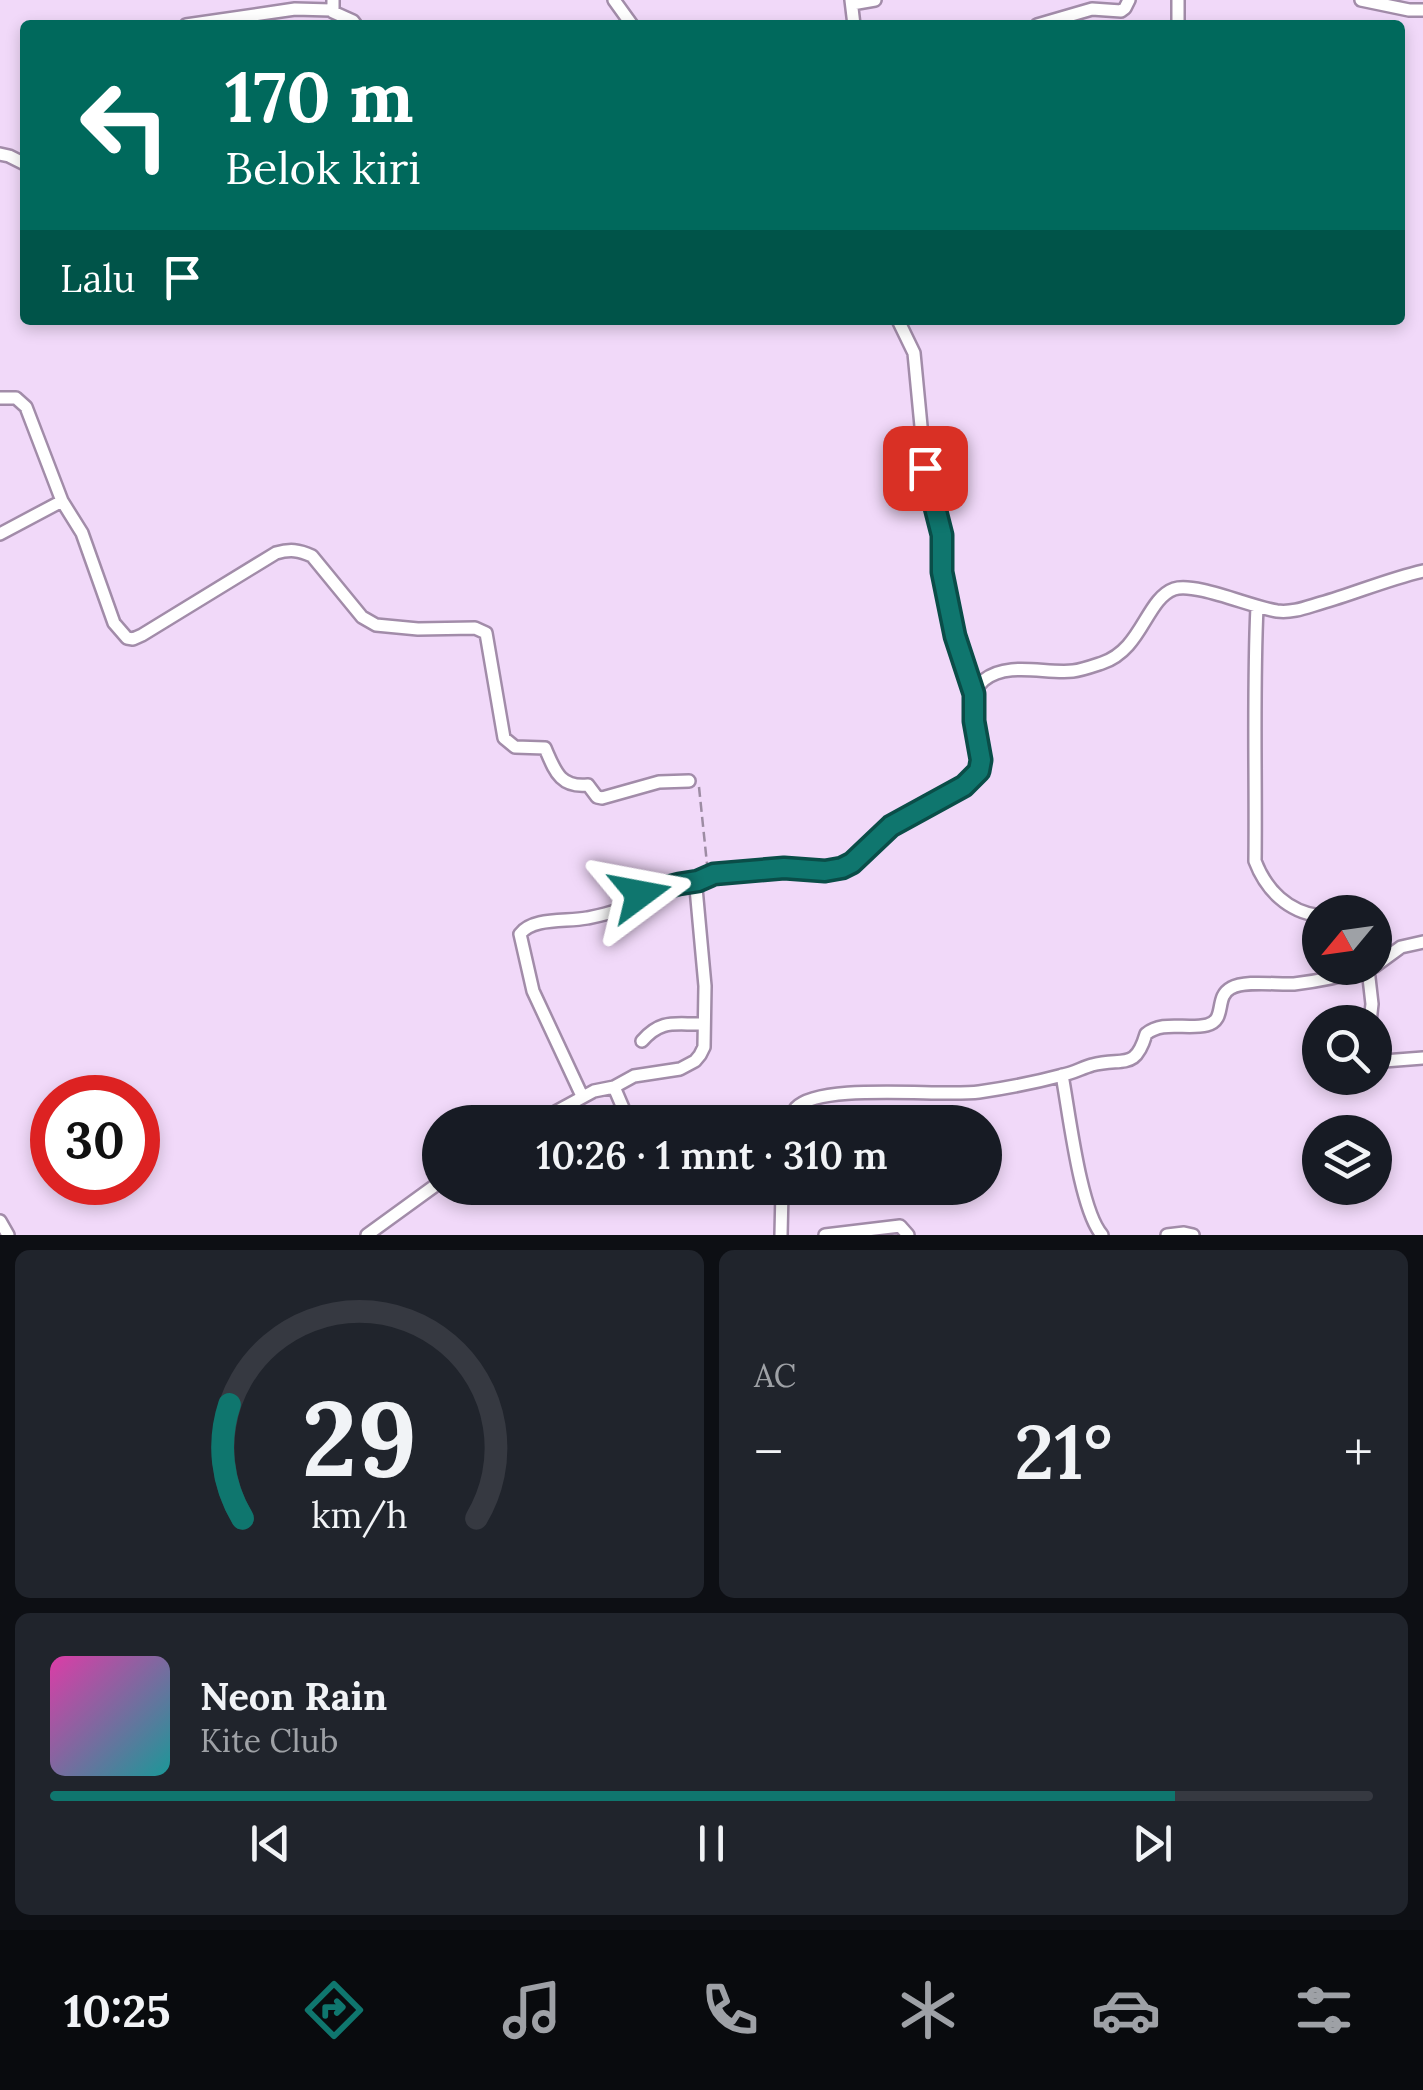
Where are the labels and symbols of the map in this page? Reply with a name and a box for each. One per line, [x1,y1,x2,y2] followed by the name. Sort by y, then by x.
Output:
[883,426,968,511] pin
[588,842,692,946] position arrow
[1302,895,1392,985] north arrow
[30,1075,160,1205] speed limit sign: 30

